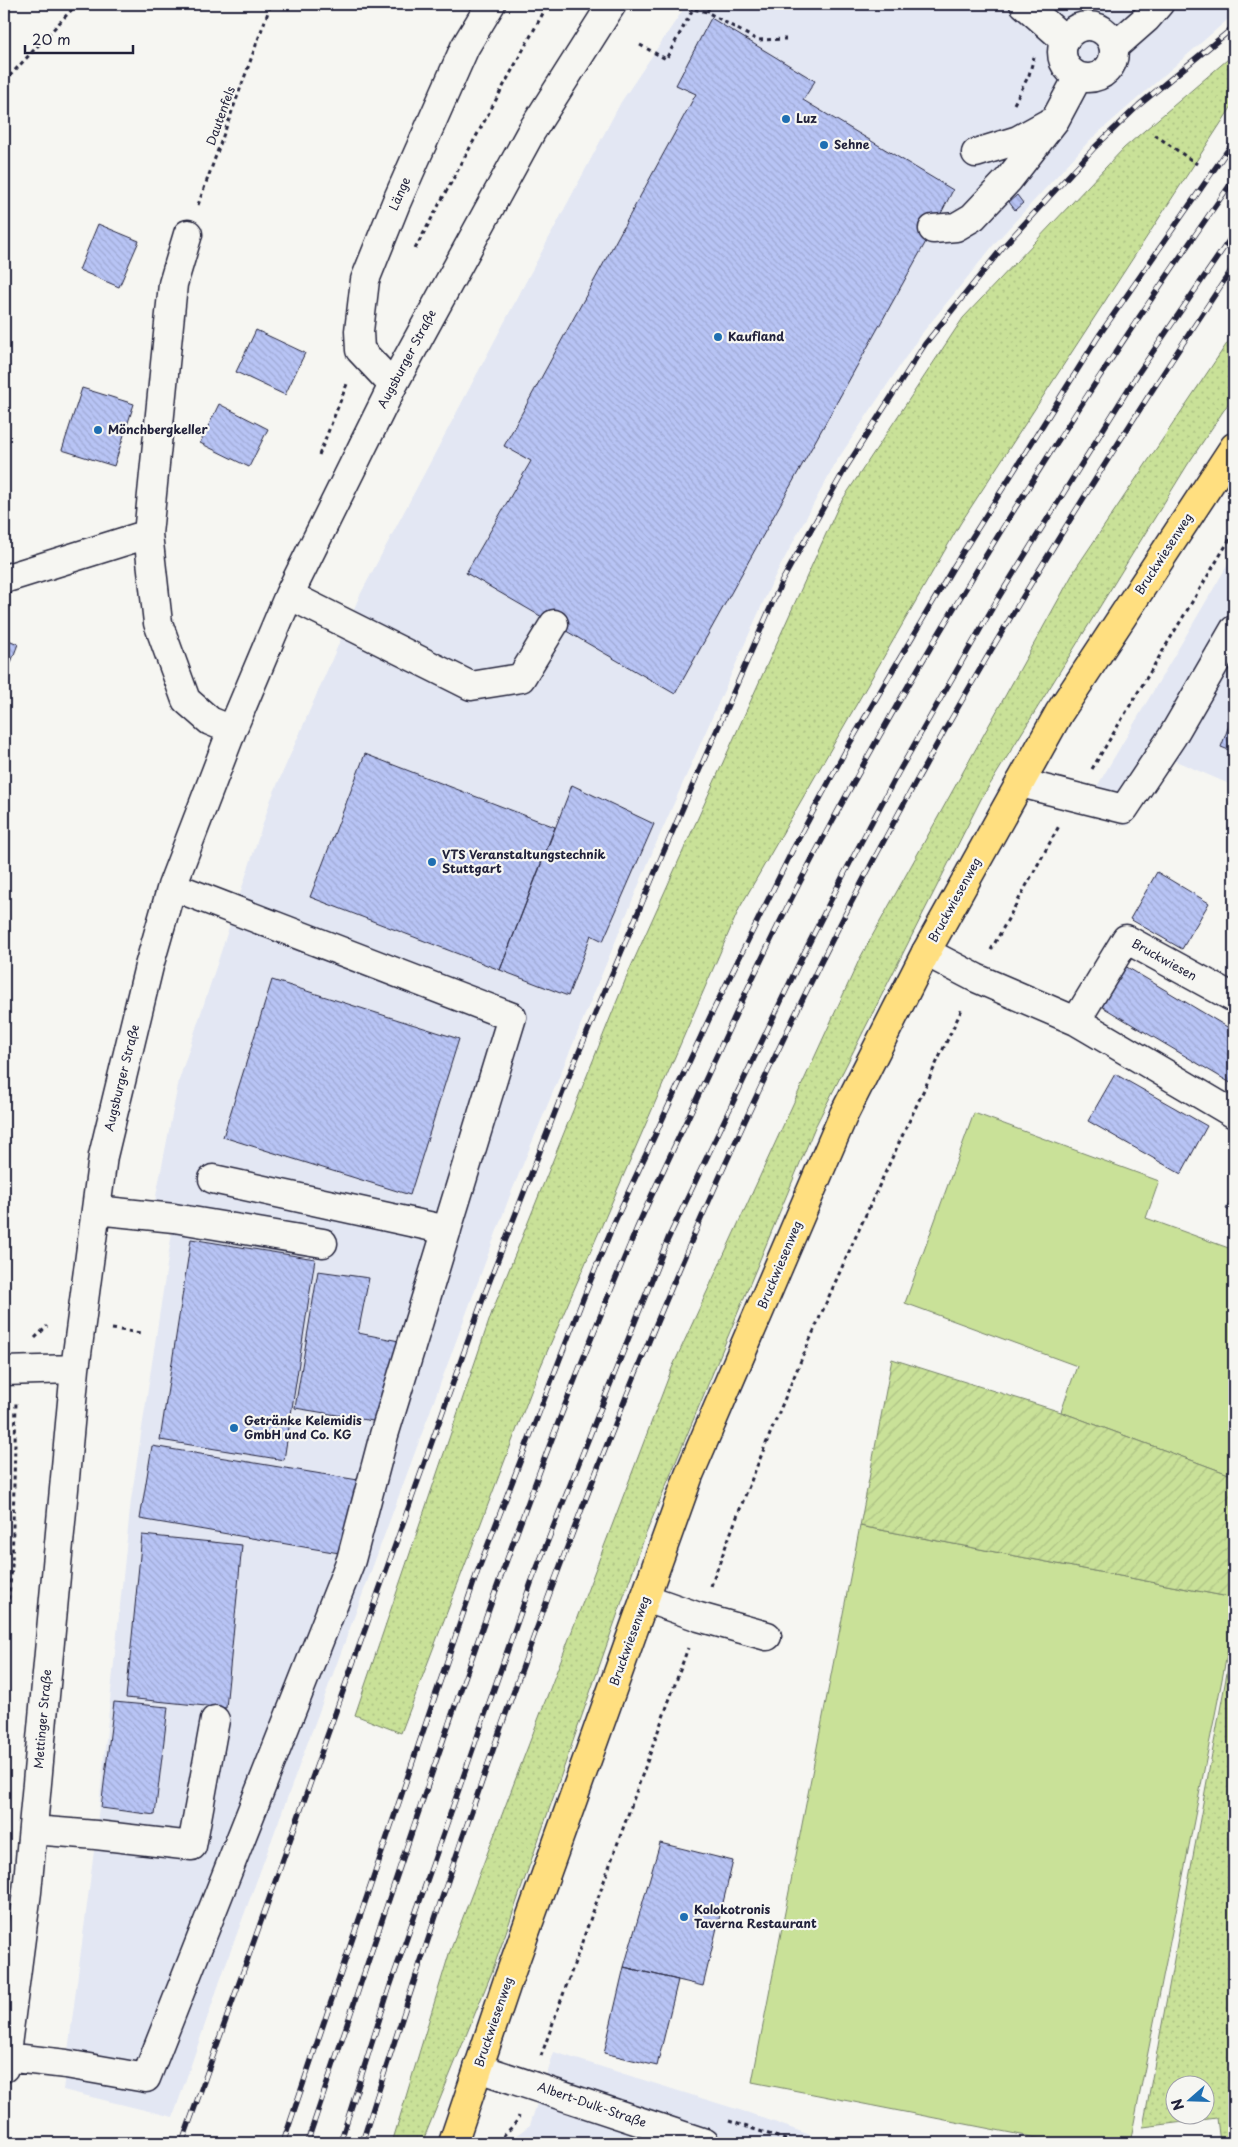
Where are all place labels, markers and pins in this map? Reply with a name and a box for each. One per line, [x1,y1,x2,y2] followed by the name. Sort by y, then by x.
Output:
[796,109,817,127] place label: Luz
[780,113,792,125] marker: Luz
[834,135,870,153] place label: Sehne
[818,139,830,151] marker: Sehne
[728,327,784,345] place label: Kaufland
[712,331,724,343] marker: Kaufland
[108,420,208,438] place label: Mönchbergkeller
[92,424,104,436] marker: Mönchbergkeller
[442,845,606,877] place label: VTS Veranstaltungstechnik Stuttgart
[426,856,438,868] marker: VTS Veranstaltungstechnik Stuttgart
[244,1411,362,1443] place label: Getränke Kelemidis GmbH und Co. KG
[228,1422,240,1434] marker: Getränke Kelemidis GmbH und Co. KG
[694,1900,817,1932] place label: Kolokotronis Taverna Restaurant
[678,1911,690,1923] marker: Kolokotronis Taverna Restaurant

